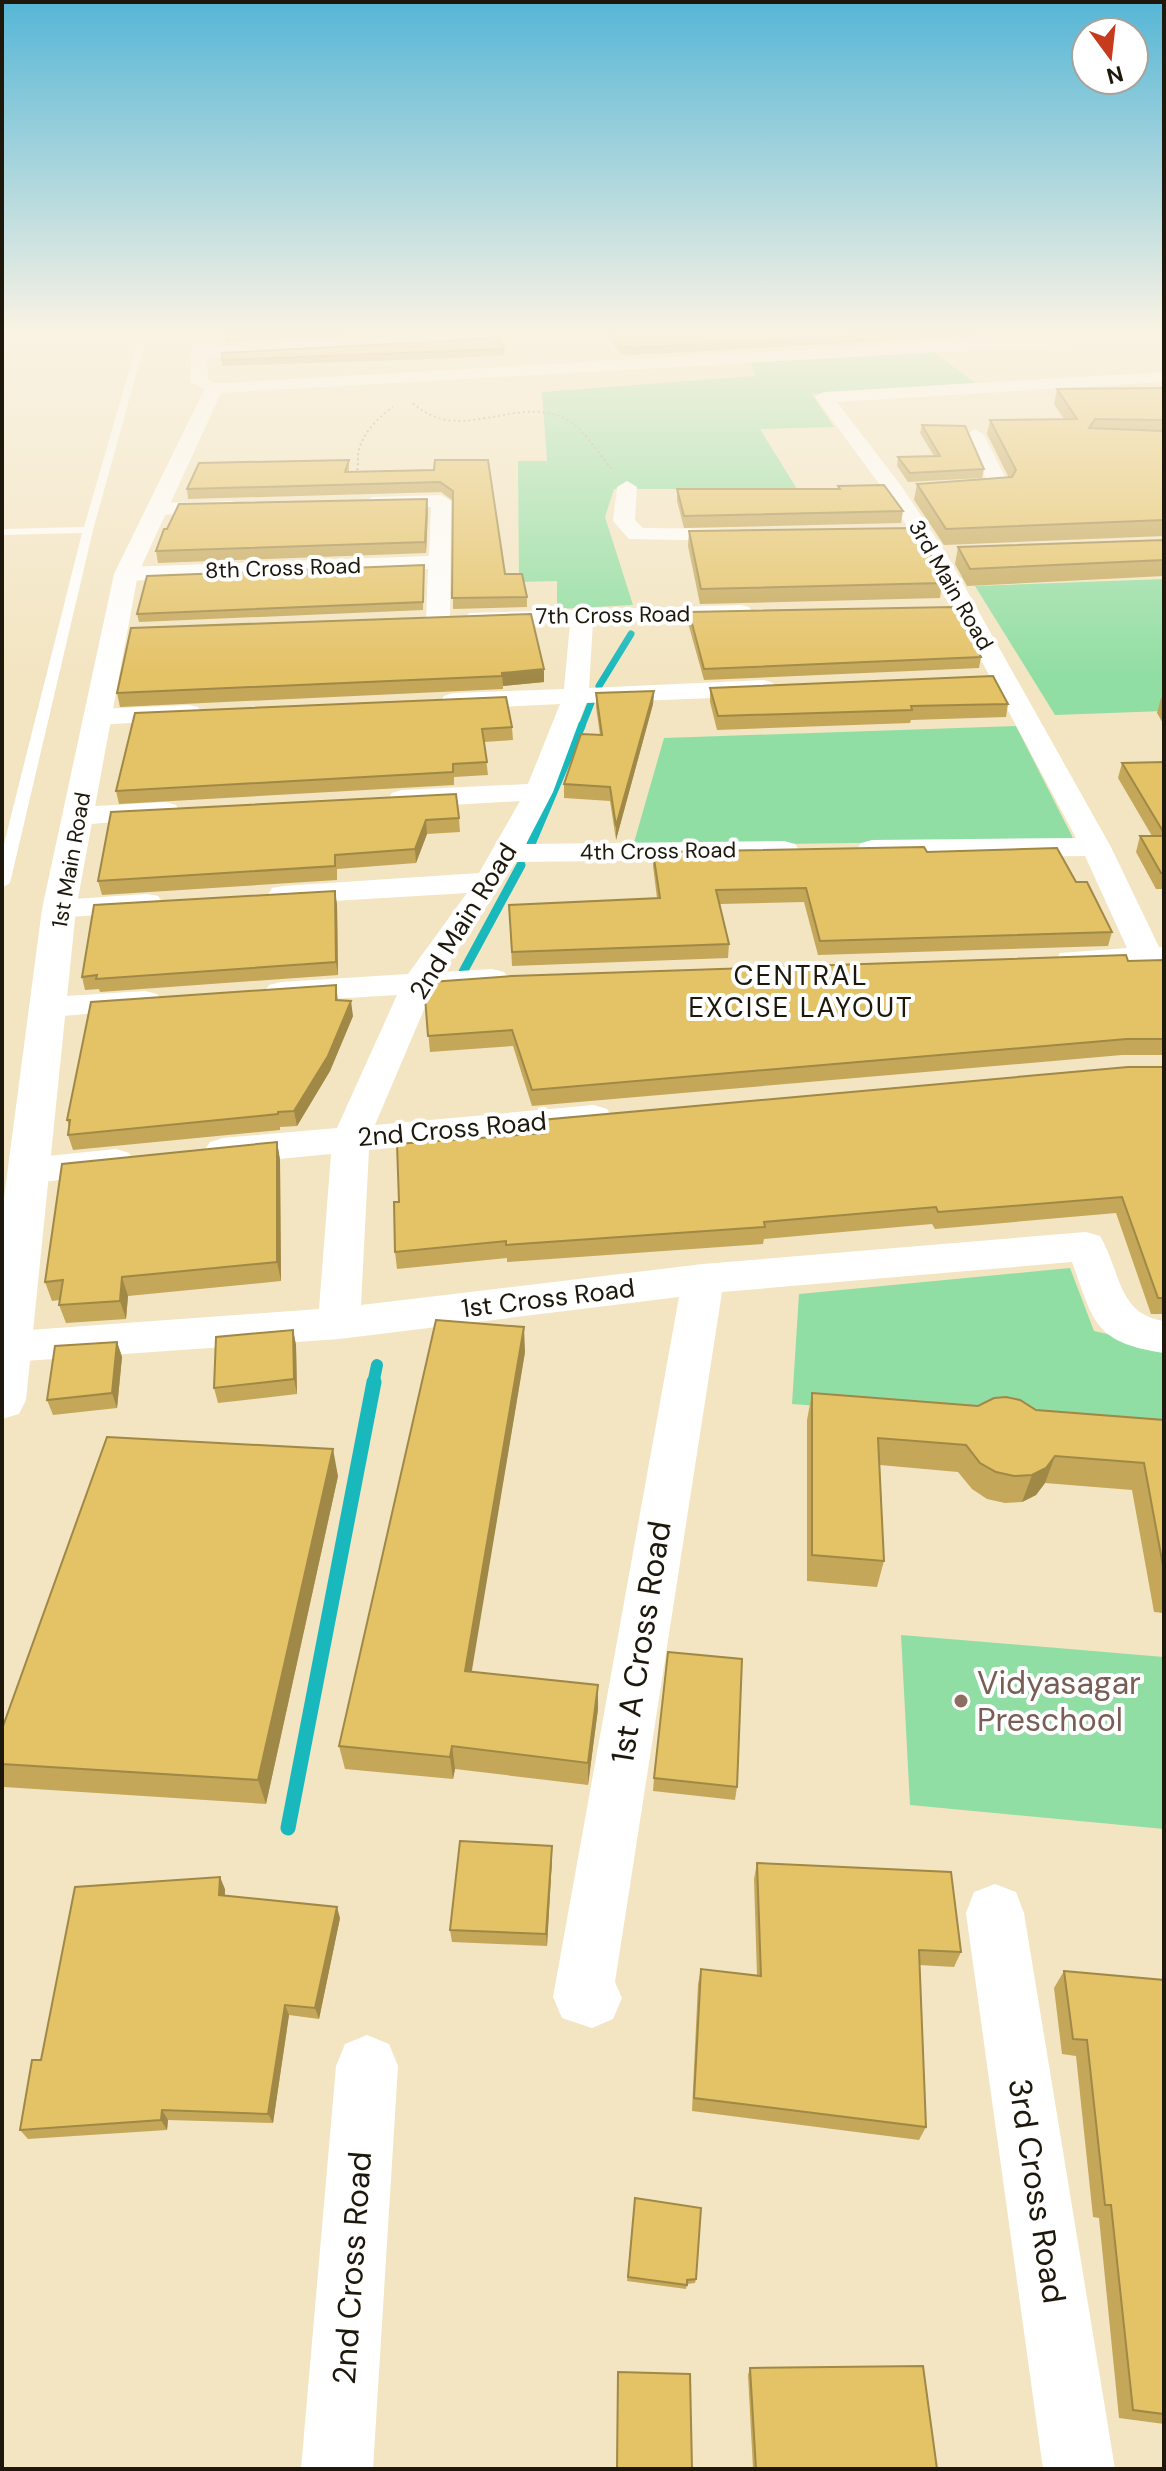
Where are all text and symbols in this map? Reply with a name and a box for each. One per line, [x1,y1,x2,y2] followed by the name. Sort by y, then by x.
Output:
[1070,16,1150,96] north arrow
[1104,59,1127,91] text: N
[902,515,1000,655] street label: 3rd Main Road
[204,551,362,585] street label: 8th Cross Road
[535,599,691,631] street label: 7th Cross Road
[45,790,97,930] street label: 1st Main Road
[580,835,736,867] street label: 4th Cross Road
[401,837,525,1005] street label: 2nd Main Road
[688,957,914,1026] district label: CENTRAL EXCISE LAYOUT
[356,1104,548,1154] street label: 2nd Cross Road
[459,1270,637,1326] street label: 1st Cross Road
[601,1518,681,1766] street label: 1st A Cross Road
[977,1662,1141,1741] place label: Vidyasagar Preschool
[952,1692,970,1710] marker: Vidyasagar Preschool
[999,2076,1075,2306] street label: 3rd Cross Road
[323,2150,381,2386] street label: 2nd Cross Road

